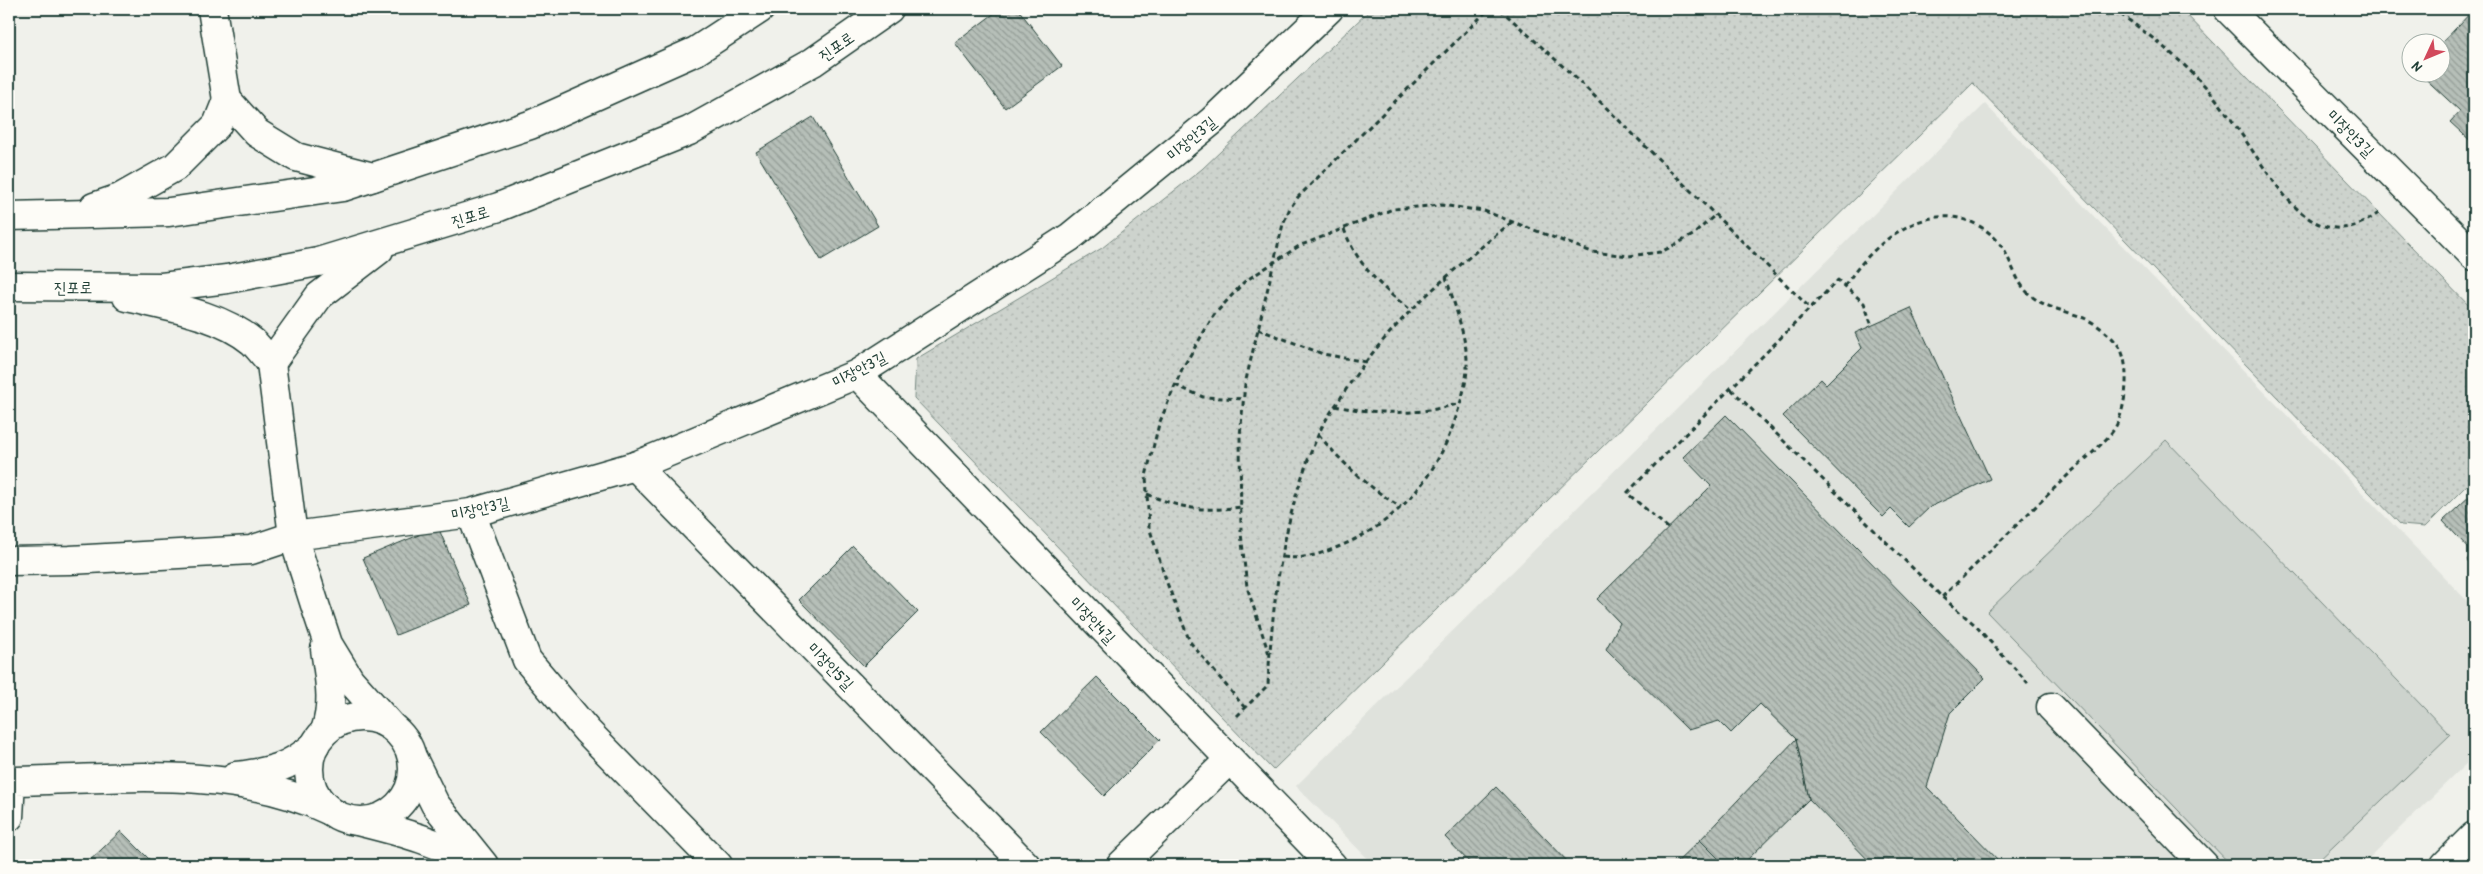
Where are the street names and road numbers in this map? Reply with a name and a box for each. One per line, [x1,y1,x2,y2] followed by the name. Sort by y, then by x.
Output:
[814,26,858,66] street label: 진포로
[2322,104,2380,162] street label: 미장안3길
[1161,111,1221,165] street label: 미장안3길
[448,200,492,232] street label: 진포로
[54,276,92,298] street label: 진포로
[828,345,890,392] street label: 미장안3길
[449,491,511,525] street label: 미장안3길
[1065,592,1121,648] street label: 미장안4길
[803,637,859,695] street label: 미장안5길

